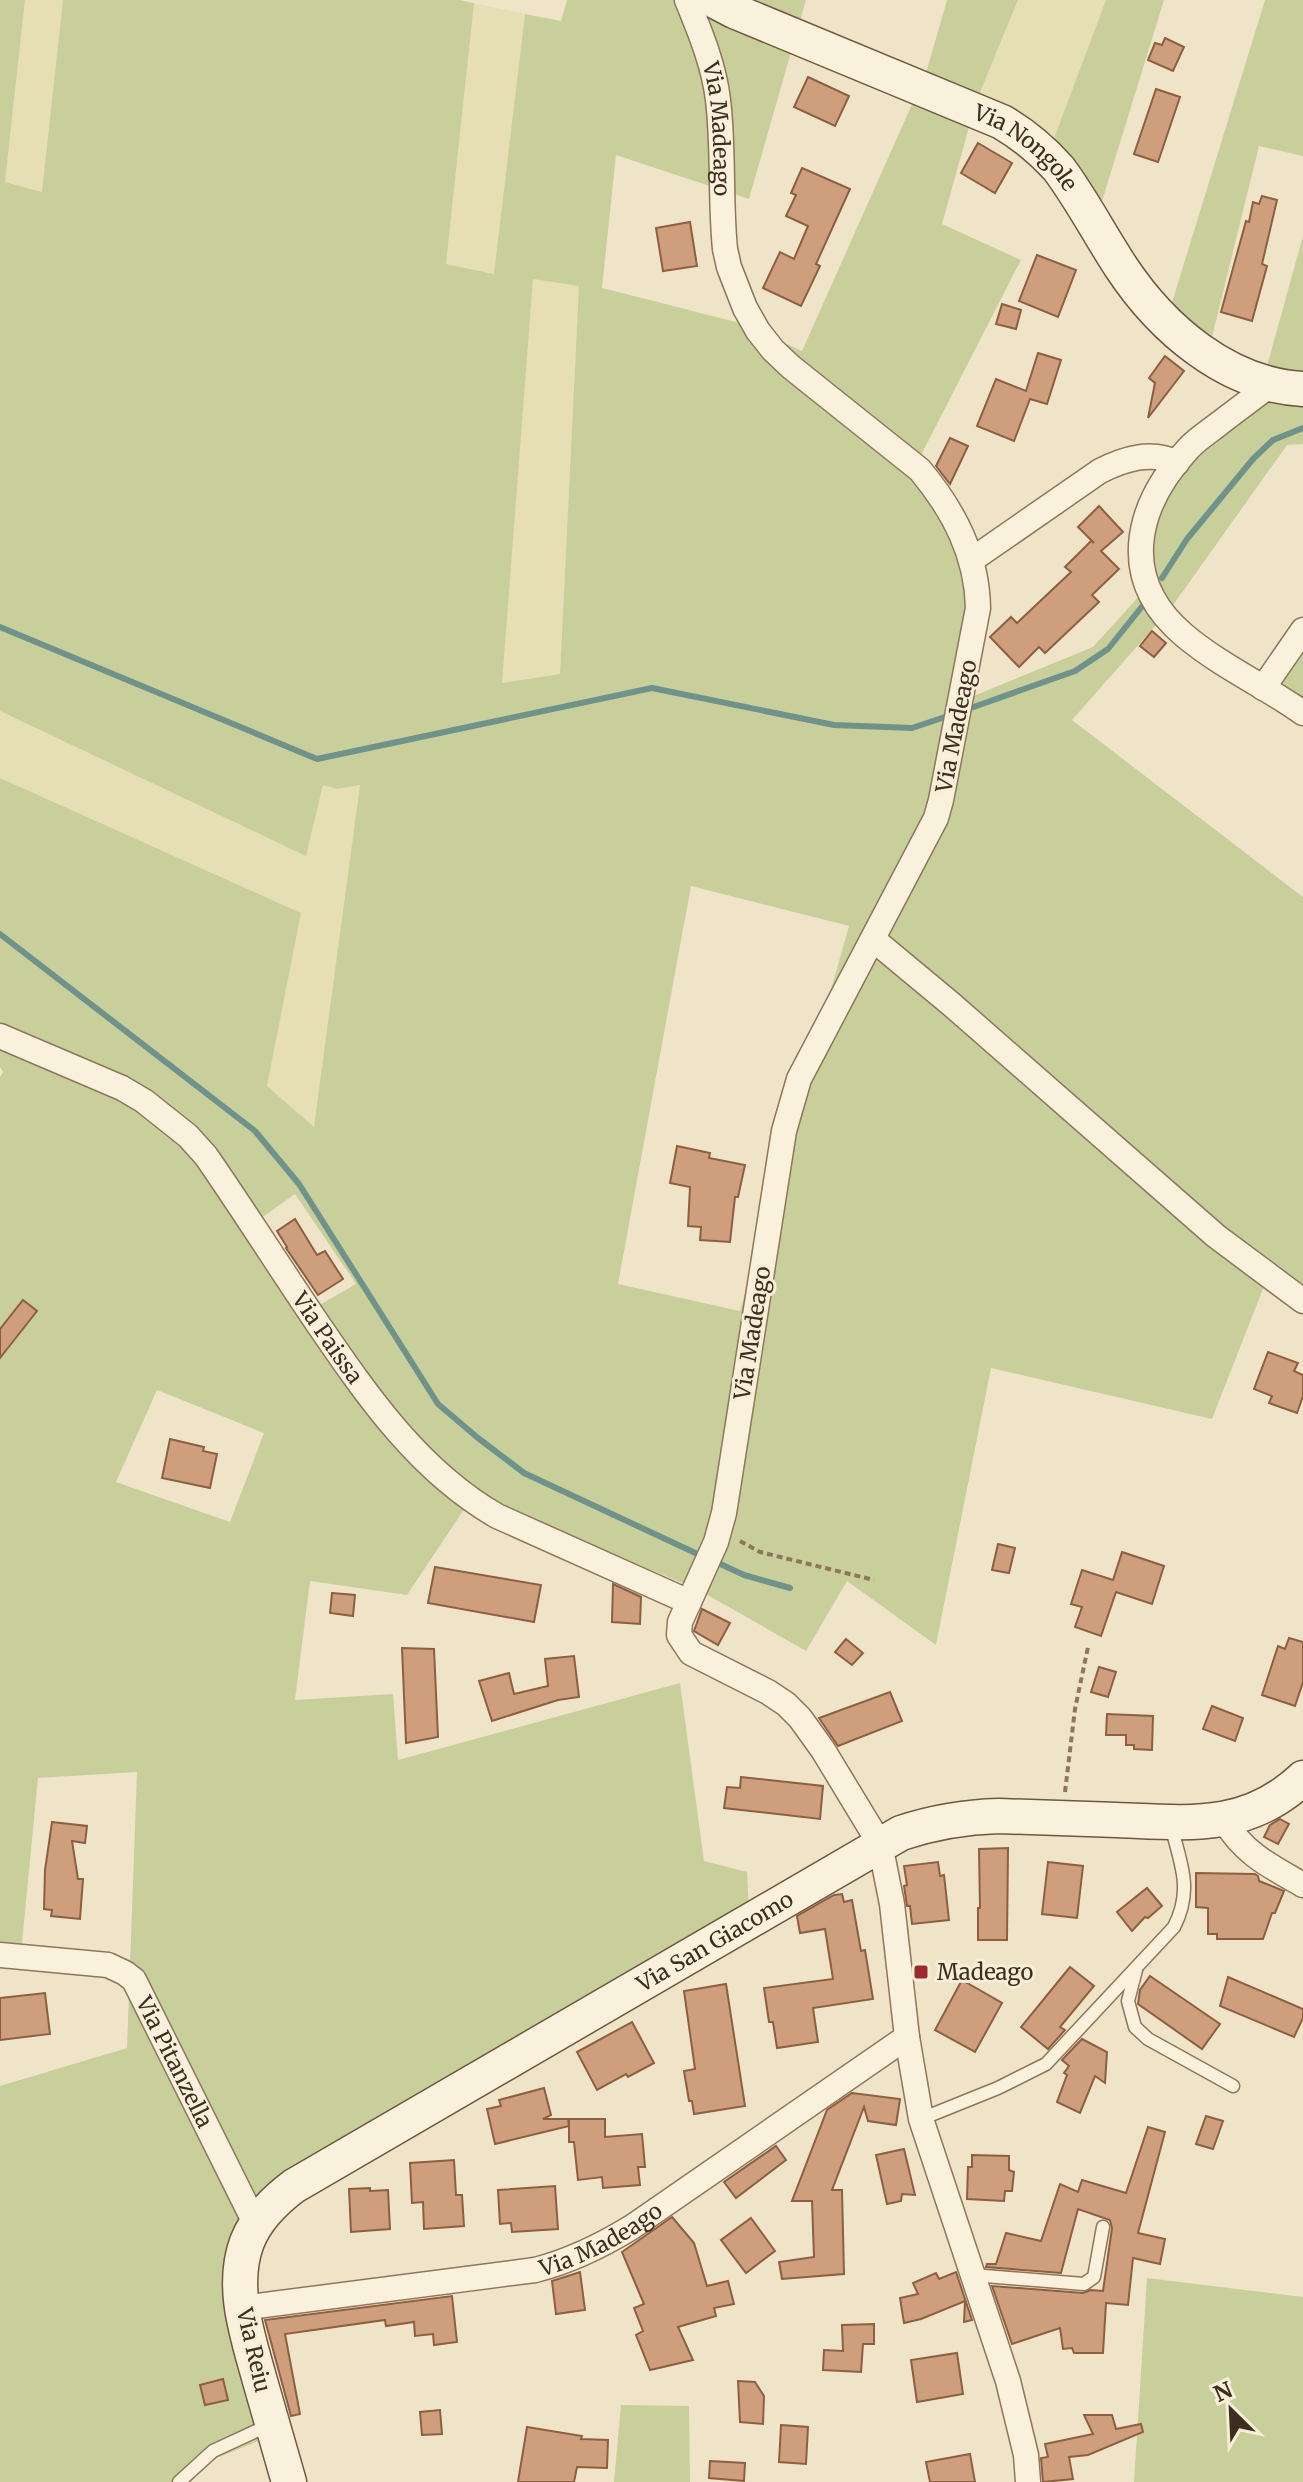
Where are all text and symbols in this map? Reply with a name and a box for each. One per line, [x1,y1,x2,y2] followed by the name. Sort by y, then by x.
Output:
[696,58,736,197] street label: Via Madeago
[969,98,1084,196] street label: Via Nongole
[929,657,983,796] street label: Via Madeago
[727,1264,776,1403] street label: Via Madeago
[286,1286,369,1389] street label: Via Paissa
[630,1885,798,1998] street label: Via San Giacomo
[937,1958,1033,1986] place label: Madeago
[912,1963,930,1981] marker: Madeago
[130,1990,219,2132] street label: Via Pitanzella
[535,2196,668,2282] street label: Via Madeago
[230,2304,277,2395] street label: Via Reiu
[1191,2370,1271,2450] north arrow
[1209,2375,1237,2408] text: N

